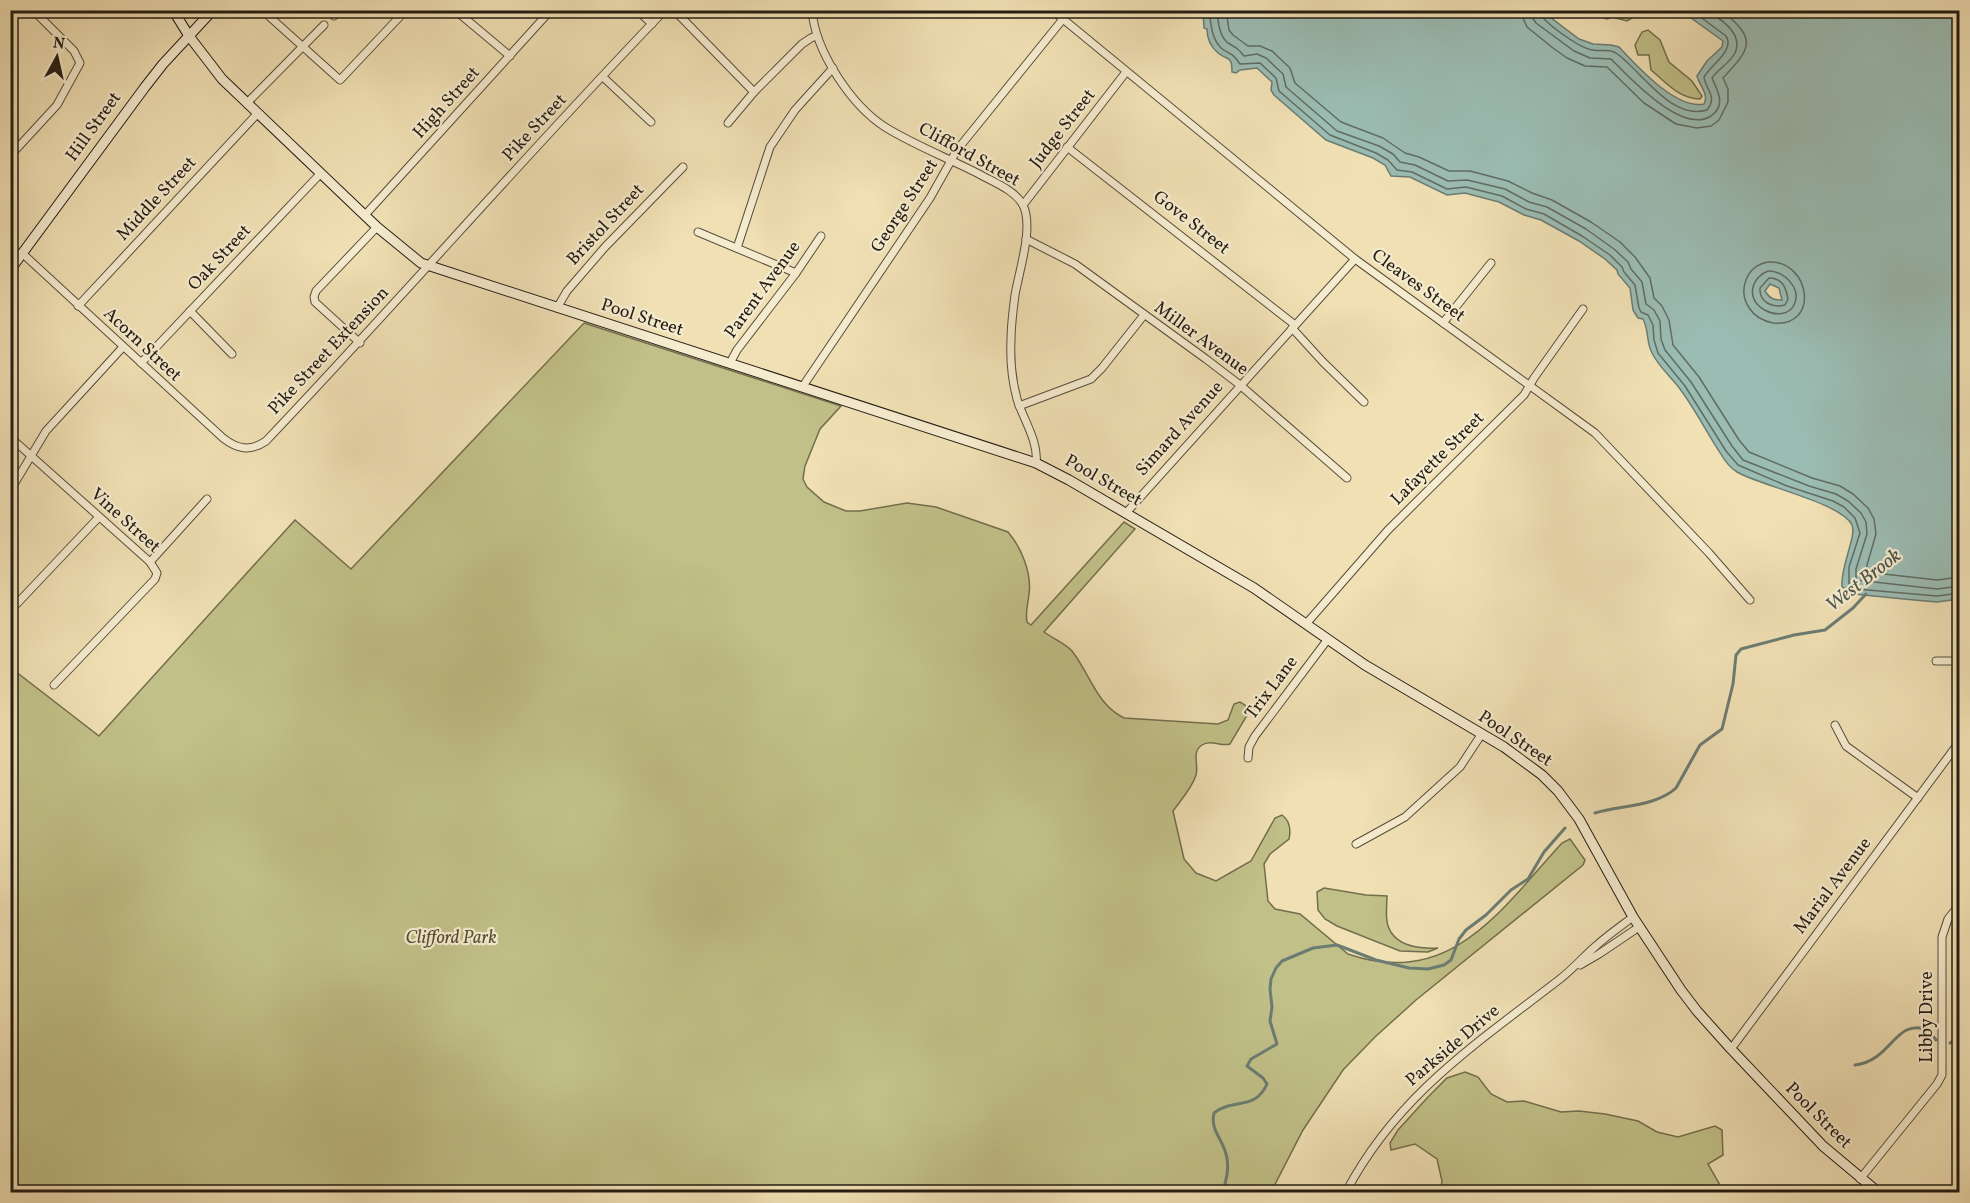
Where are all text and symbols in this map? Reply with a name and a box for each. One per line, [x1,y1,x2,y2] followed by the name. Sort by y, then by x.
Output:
[27,27,87,87] north arrow
[52,32,66,56] text: N
[408,61,486,145] street label: High Street
[1024,84,1102,174] street label: Judge Street
[60,87,128,167] street label: Hill Street
[497,88,573,168] street label: Pike Street
[914,117,1024,193] street label: Clifford Street
[111,151,203,247] street label: Middle Street
[865,154,945,258] street label: George Street
[562,179,650,271] street label: Bristol Street
[1147,185,1235,261] street label: Gove Street
[183,219,257,297] street label: Oak Street
[719,236,807,344] street label: Parent Avenue
[1366,243,1470,329] street label: Cleaves Street
[263,281,395,421] street label: Pike Street Extension
[598,293,686,343] street label: Pool Street
[1149,296,1253,382] street label: Miller Avenue
[97,302,187,388] street label: Acorn Street
[1130,376,1230,482] street label: Simard Avenue
[1386,407,1490,511] street label: Lafayette Street
[1060,449,1146,513] street label: Pool Street
[84,483,166,559] street label: Vine Street
[1820,543,1908,619] water label: West Brook
[1240,651,1304,725] street label: Trix Lane
[1473,705,1557,773] street label: Pool Street
[1788,832,1878,940] street label: Marial Avenue
[405,926,497,951] park label: Clifford Park
[1915,971,1940,1063] street label: Libby Drive
[1400,999,1506,1093] street label: Parkside Drive
[1779,1077,1857,1155] street label: Pool Street

